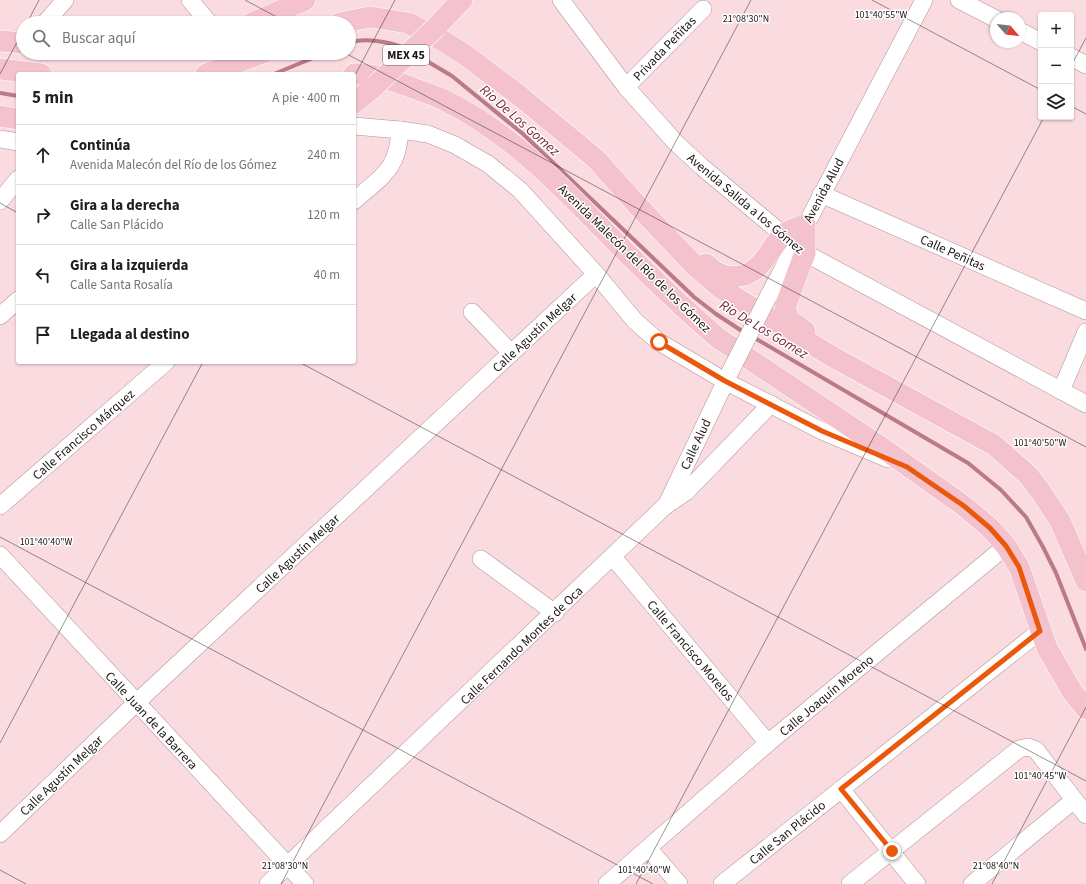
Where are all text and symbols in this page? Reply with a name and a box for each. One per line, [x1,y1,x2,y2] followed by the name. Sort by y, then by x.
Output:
[855,8,907,22] text: 101°40'55"W
[629,12,701,85] street label: Privada Peñitas
[723,12,769,26] text: 21°08'30"N
[990,12,1026,48] north arrow
[1038,12,1074,120] map controls
[1038,12,1074,48] button: +
[16,16,356,60] search box
[30,27,52,49] icon: search
[62,28,135,49] text: Buscar aquí
[383,45,429,65] road number: MEX 45
[1038,48,1074,84] button: −
[475,80,565,162] water label: Rio De Los Gomez
[1038,84,1074,120] button: layers
[32,86,73,110] text: 5 min
[272,89,340,107] text: A pie · 400 m
[70,135,131,156] text: Continúa
[32,144,54,166] icon: ahead
[307,146,340,164] text: 240 m
[683,149,808,258] street label: Avenida Salida a los Gómez
[799,155,848,226] street label: Avenida Alud
[70,156,277,174] text: Avenida Malecón del Río de los Gómez
[554,180,715,337] street label: Avenida Malecón del Río de los Gómez
[70,195,180,216] text: Gira a la derecha
[32,204,54,226] icon: right
[307,206,340,224] text: 120 m
[70,216,163,234] text: Calle San Plácido
[917,231,989,276] street label: Calle Peñitas
[70,255,189,276] text: Gira a la izquierda
[32,264,54,286] icon: left
[314,266,340,284] text: 40 m
[70,276,173,294] text: Calle Santa Rosalía
[489,288,581,377] street label: Calle Agustín Melgar
[716,296,813,365] water label: Rio De Los Gomez
[32,324,54,346] icon: arrive
[70,324,190,345] text: Llegada al destino
[650,333,668,351] route start
[29,385,139,484] street label: Calle Francisco Márquez
[676,416,716,473] street label: Calle Alud
[1014,436,1066,450] text: 101°40'50"W
[252,509,344,598] street label: Calle Agustín Melgar
[20,535,72,549] text: 101°40'40"W
[456,582,587,709] street label: Calle Fernando Montes de Oca
[643,596,738,705] street label: Calle Francisco Morelos
[776,651,878,741] street label: Calle Joaquín Moreno
[101,668,202,774] street label: Calle Juan de la Barrera
[16,731,108,820] street label: Calle Agustín Melgar
[1014,769,1066,783] text: 101°40'45"W
[746,796,830,869] street label: Calle San Plácido
[883,842,901,860] route end
[262,859,308,873] text: 21°08'30"N
[973,859,1019,873] text: 21°08'40"N
[618,863,670,877] text: 101°40'40"W

